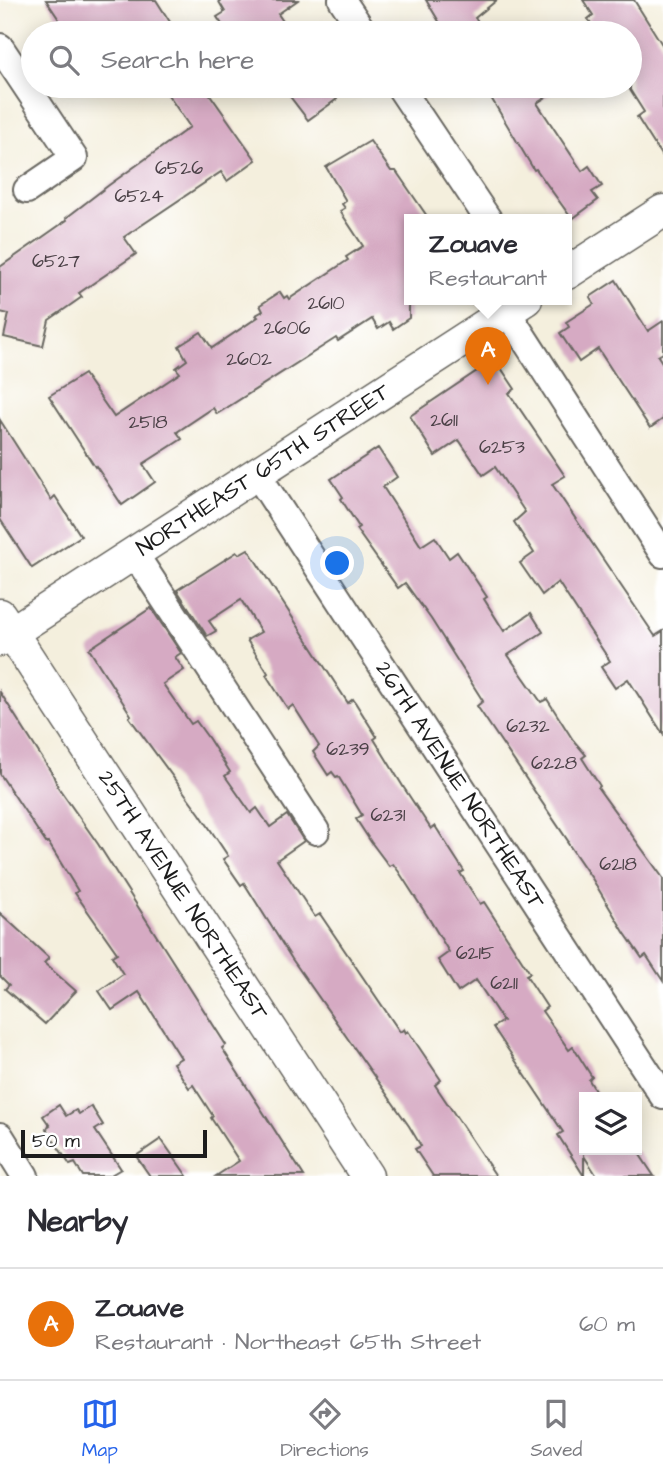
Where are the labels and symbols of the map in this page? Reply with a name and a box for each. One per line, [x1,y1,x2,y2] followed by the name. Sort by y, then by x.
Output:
[155,155,203,182] house number: 6526
[114,183,164,210] house number: 6524
[32,248,80,275] house number: 6527
[307,290,345,317] house number: 2610
[264,315,310,342] house number: 2606
[465,327,511,385] pin: A
[226,346,272,373] house number: 2602
[130,376,397,564] street label: NORTHEAST 65TH STREET
[430,407,458,434] house number: 2611
[128,409,168,436] house number: 2518
[479,434,525,461] house number: 6253
[320,546,354,580] your location
[368,655,553,916] street label: 26TH AVENUE NORTHEAST
[506,713,550,740] house number: 6232
[326,736,370,763] house number: 6239
[531,750,577,777] house number: 6228
[90,764,276,1027] street label: 25TH AVENUE NORTHEAST
[371,802,406,829] house number: 6231
[599,851,637,878] house number: 6218
[456,940,495,967] house number: 6215
[490,970,518,997] house number: 6211
[21,1127,206,1159] scale bar

